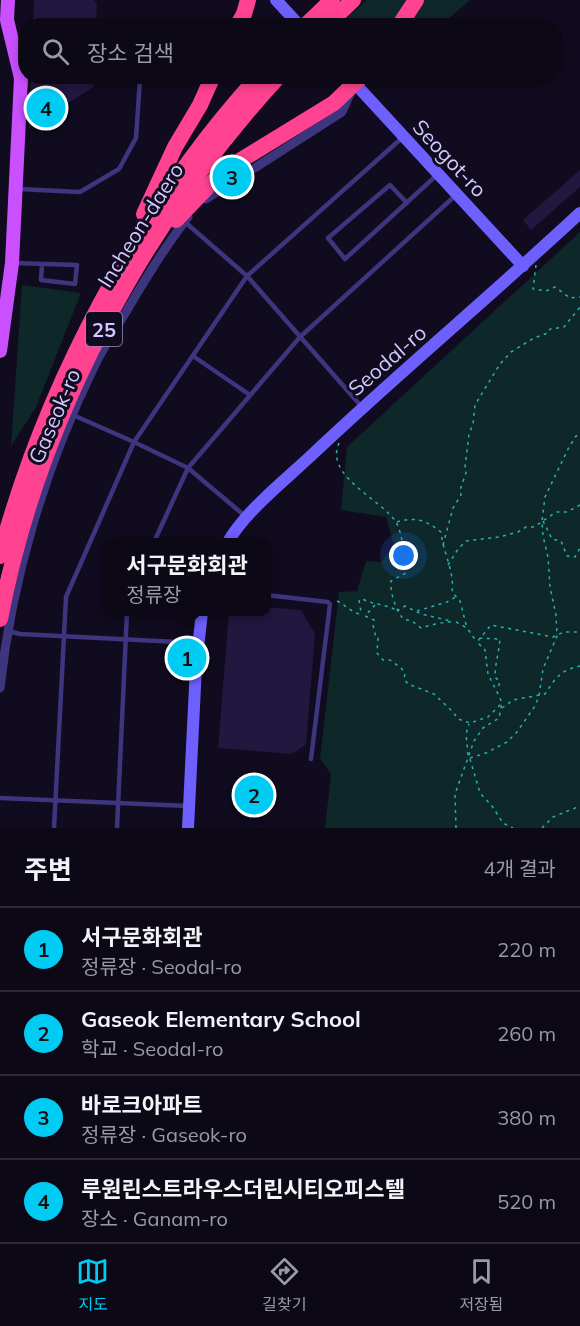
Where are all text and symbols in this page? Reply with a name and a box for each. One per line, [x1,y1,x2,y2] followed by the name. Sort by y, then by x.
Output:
[18,18,562,84] search box
[39,35,72,68] icon: search
[87,39,174,67] text: 장소 검색
[26,86,66,130] pin: 4
[408,114,492,202] street label: Seogot-ro
[212,154,252,200] pin: 3
[91,158,189,292] street label: Incheon-daero
[86,312,122,346] road number: 25
[343,319,431,401] street label: Seodal-ro
[22,365,86,467] street label: Gaseok-ro
[103,538,271,616] popup
[389,541,418,570] your location
[126,551,248,579] text: 서구문화회관
[126,582,181,607] text: 정류장
[168,636,207,680] pin: 1
[234,772,274,818] pin: 2
[24,853,72,886] text: 주변
[484,856,556,881] text: 4개 결과
[81,923,202,951] text: 서구문화회관
[38,937,50,962] text: 1
[497,937,556,962] text: 220 m
[81,954,242,979] text: 정류장 · Seodal-ro
[81,1005,361,1033] text: Gaseok Elementary School
[38,1021,50,1046] text: 2
[497,1021,556,1046] text: 260 m
[81,1036,224,1061] text: 학교 · Seodal-ro
[81,1091,202,1119] text: 바로크아파트
[38,1105,50,1130] text: 3
[497,1105,556,1130] text: 380 m
[81,1122,247,1147] text: 정류장 · Gaseok-ro
[81,1175,405,1203] text: 루원린스트라우스더린시티오피스텔
[38,1189,50,1214] text: 4
[497,1189,556,1214] text: 520 m
[81,1206,228,1231] text: 장소 · Ganam-ro
[76,1255,109,1315] tab: 지도
[262,1255,306,1315] tab: 길찾기
[459,1255,504,1315] tab: 저장됨

